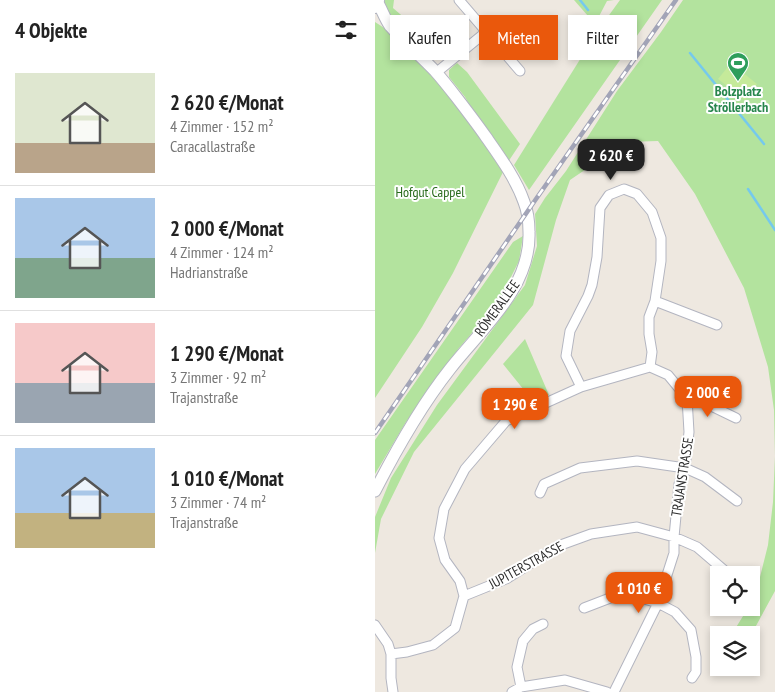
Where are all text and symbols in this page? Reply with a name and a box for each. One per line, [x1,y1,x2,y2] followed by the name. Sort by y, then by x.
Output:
[390,15,469,60] chip: Kaufen
[479,15,558,60] chip: Mieten
[568,15,637,60] chip: Filter
[332,16,360,44] icon: filters
[15,17,87,44] text: 4 Objekte
[726,51,750,82] sports icon: Bolzplatz Ströllerbach
[708,82,768,116] place label: Bolzplatz Ströllerbach
[170,89,284,116] text: 2 620 €/Monat
[55,93,115,153] icon: home
[170,116,274,136] text: 4 Zimmer · 152 m²
[170,136,255,156] text: Caracallastraße
[565,138,657,181] pin: 2 620 €
[589,145,633,165] text: 2 620 €
[396,183,465,201] park label: Hofgut Cappel
[170,215,284,242] text: 2 000 €/Monat
[55,218,115,278] icon: home
[170,242,274,262] text: 4 Zimmer · 124 m²
[170,262,248,282] text: Hadrianstraße
[470,276,524,340] street label: RÖMERALLEE
[170,340,284,367] text: 1 290 €/Monat
[55,343,115,403] icon: home
[170,367,266,387] text: 3 Zimmer · 92 m²
[662,376,754,418] pin: 2 000 €
[686,382,730,402] text: 2 000 €
[170,387,238,407] text: Trajanstraße
[469,388,561,430] pin: 1 290 €
[493,394,537,414] text: 1 290 €
[667,436,697,518] street label: TRAJANSTRASSE
[170,465,284,492] text: 1 010 €/Monat
[55,468,115,528] icon: home
[170,492,266,512] text: 3 Zimmer · 74 m²
[170,512,238,532] text: Trajanstraße
[485,537,566,593] street label: JUPITERSTRASSE
[710,566,760,676] map controls
[710,566,760,616] button: locate
[593,572,685,614] pin: 1 010 €
[617,578,661,598] text: 1 010 €
[710,626,760,676] button: layers

